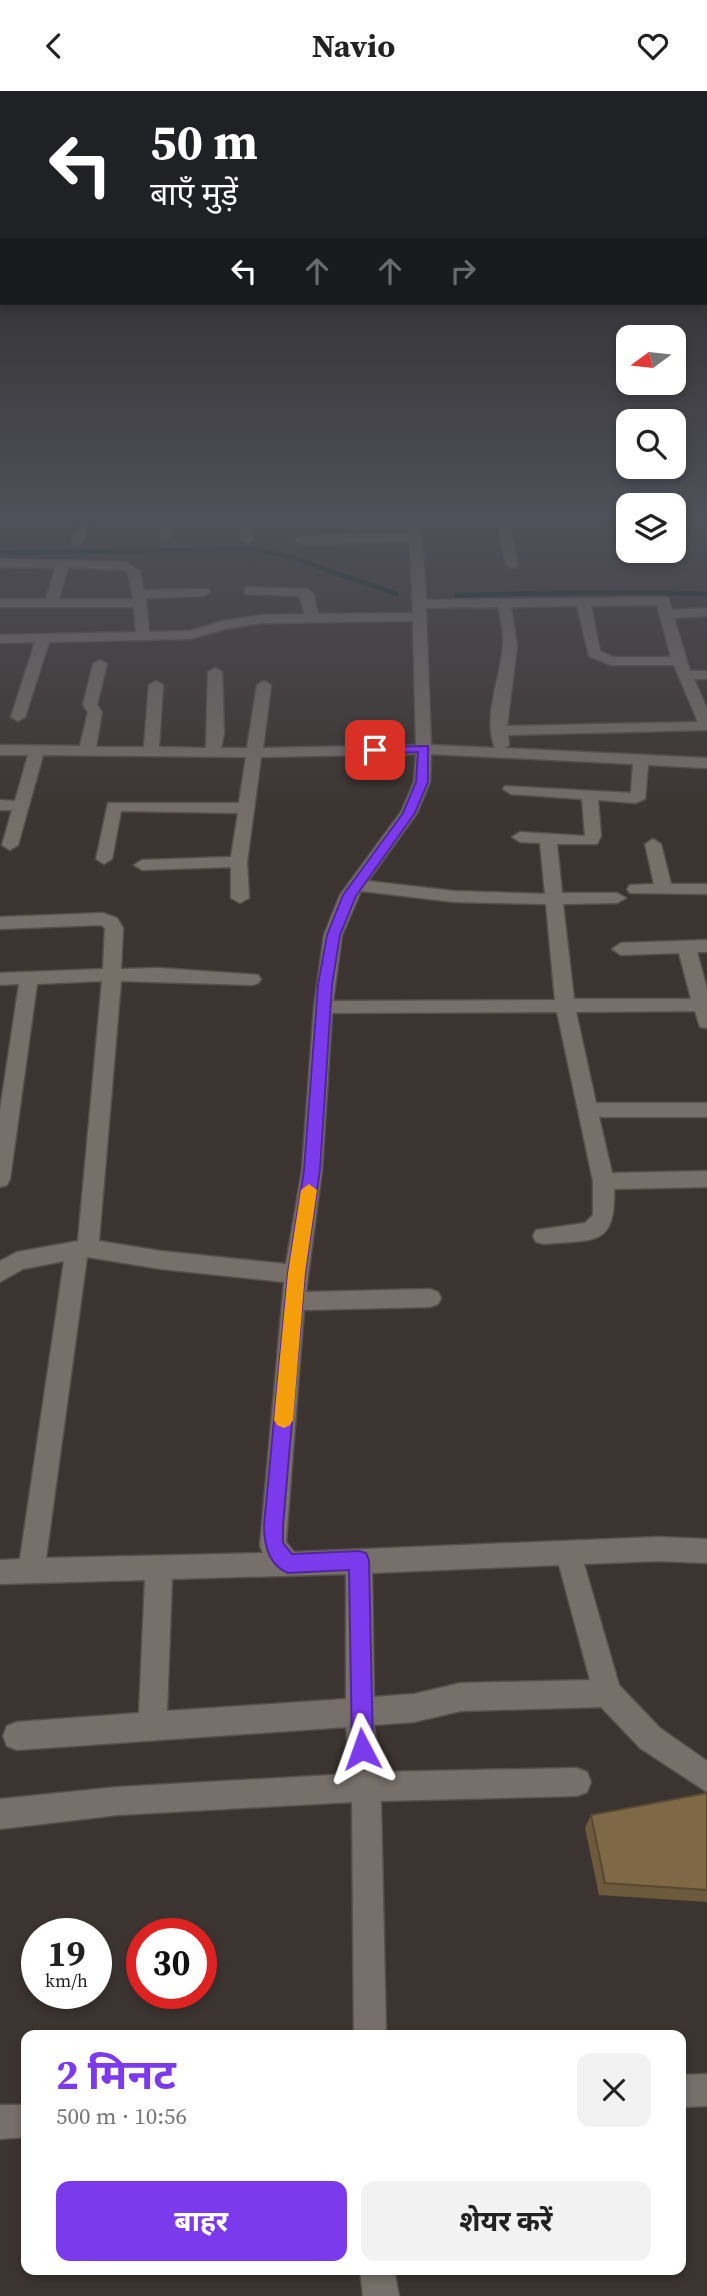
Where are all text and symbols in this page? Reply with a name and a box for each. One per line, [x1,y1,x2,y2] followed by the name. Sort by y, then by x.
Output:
[312,24,395,68] text: Navio
[35,27,73,65] icon: back
[634,27,672,65] icon: heart
[150,108,258,175] text: 50 m
[35,119,126,210] icon: left
[150,172,238,216] text: बाएँ मुड़ें
[225,252,263,290] icon: left
[298,252,336,290] icon: ahead
[371,252,409,290] icon: ahead
[444,252,482,290] icon: right
[616,325,686,395] north arrow
[616,325,686,563] map controls
[616,409,686,479] button: search
[616,493,686,563] button: layers
[345,720,405,780] pin
[356,731,394,769] icon: arrive
[325,1712,399,1786] position arrow
[126,1918,217,2009] speed limit sign: 30
[48,1930,85,1978] text: 19
[45,1968,88,1993] text: km/h
[56,2045,176,2103] text: 2 मिनट
[577,2053,651,2127] button: close
[56,2100,187,2132] text: 500 m · 10:56
[56,2181,347,2261] button: बाहर
[361,2181,651,2261] button: शेयर करें

